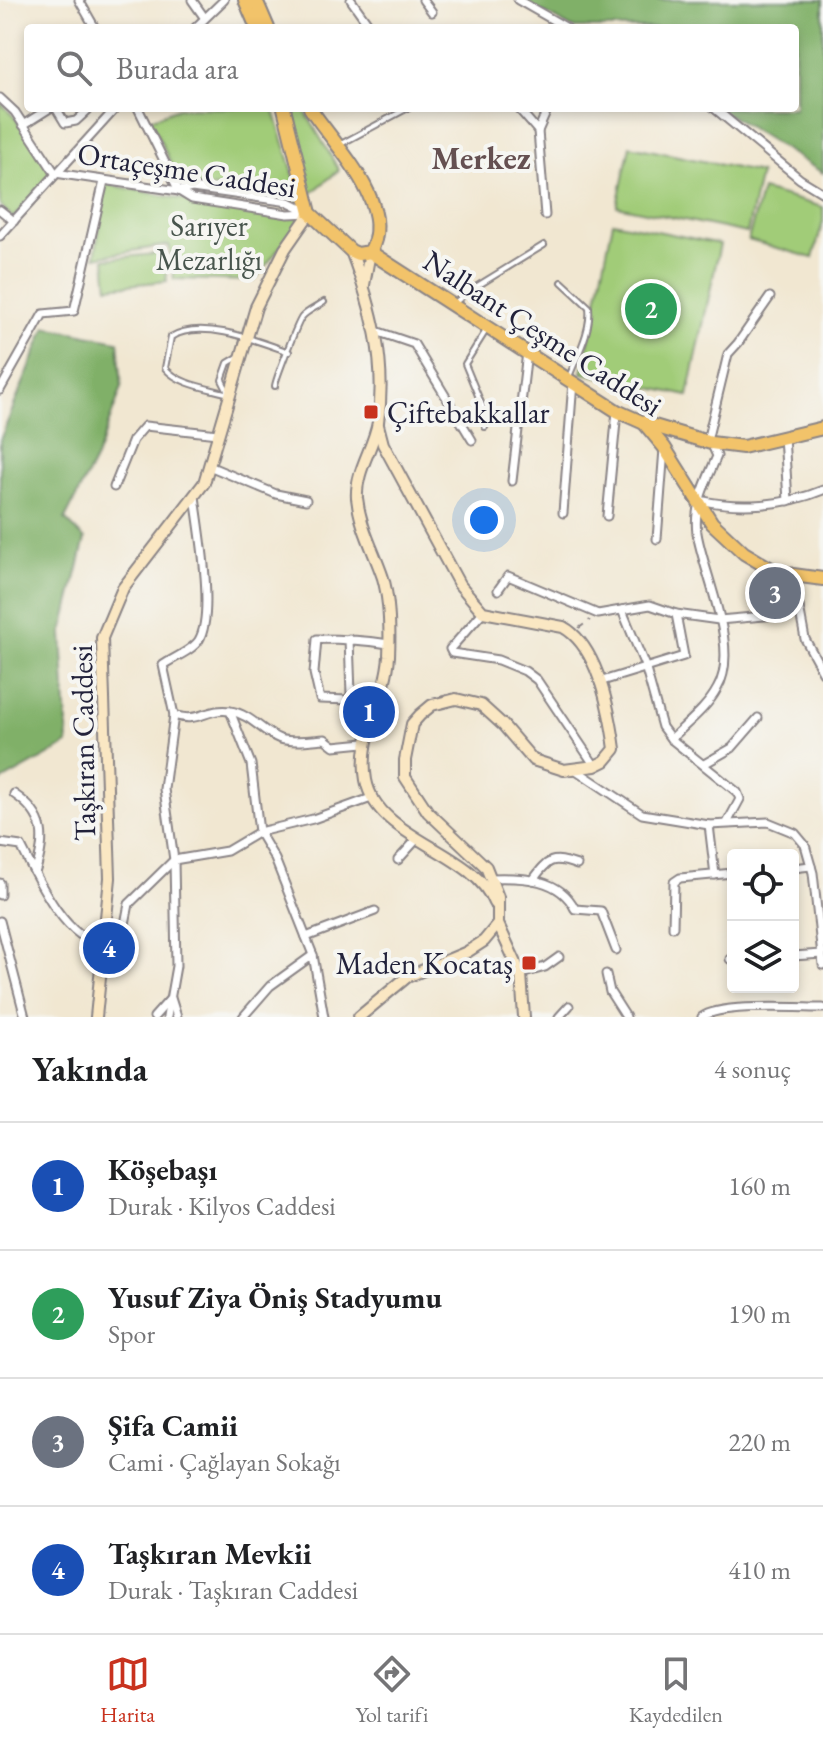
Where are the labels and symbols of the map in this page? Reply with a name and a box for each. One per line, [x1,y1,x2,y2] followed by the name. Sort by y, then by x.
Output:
[75,133,299,207] street label: Ortaçeşme Caddesi
[431,137,531,179] district label: Merkez
[156,206,262,279] park label: Sarıyer Mezarlığı
[416,241,670,425] street label: Nalbant Çeşme Caddesi
[625,279,677,339] pin: 2
[387,393,550,432] place label: Çiftebakkallar
[362,403,380,421] marker: Çiftebakkallar
[464,500,504,540] your location
[749,563,801,623] pin: 3
[62,645,104,841] street label: Taşkıran Caddesi
[343,682,395,742] pin: 1
[83,918,135,978] pin: 4
[336,944,513,983] place label: Maden Kocataş
[520,954,538,972] marker: Maden Kocataş

